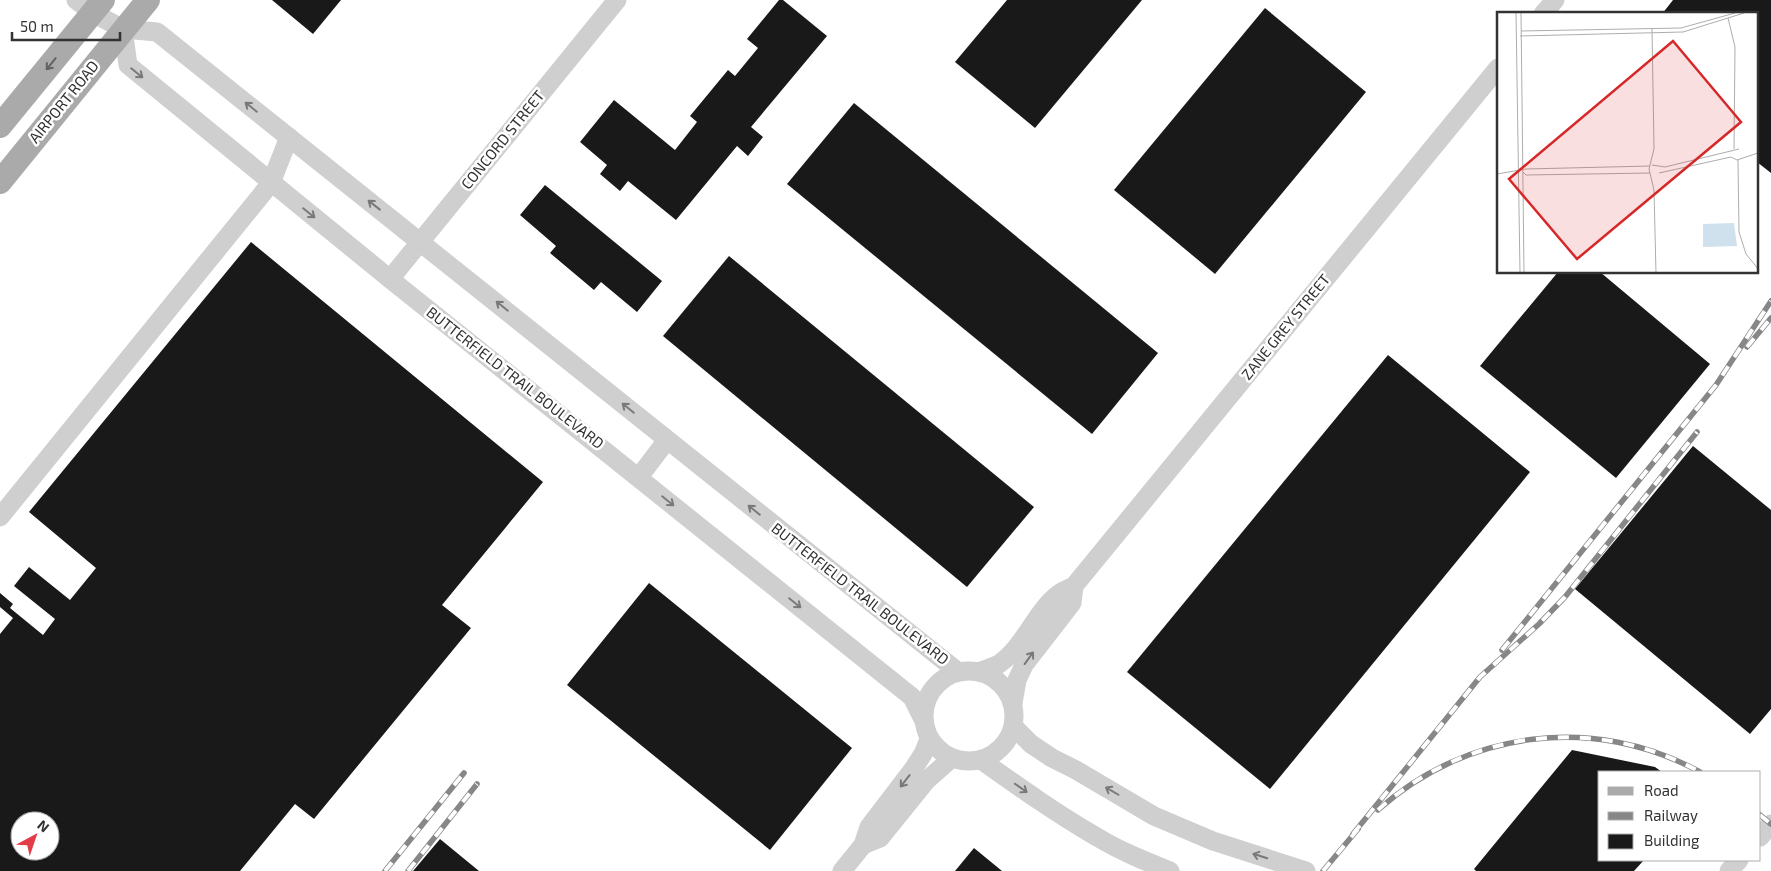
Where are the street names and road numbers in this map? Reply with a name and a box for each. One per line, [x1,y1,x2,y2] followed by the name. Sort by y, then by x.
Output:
[25,57,102,146] street label: AIRPORT ROAD
[457,86,548,192] street label: CONCORD STREET
[1237,270,1333,383] street label: ZANE GREY STREET
[423,302,608,452] street label: BUTTERFIELD TRAIL BOULEVARD
[768,518,953,668] street label: BUTTERFIELD TRAIL BOULEVARD

